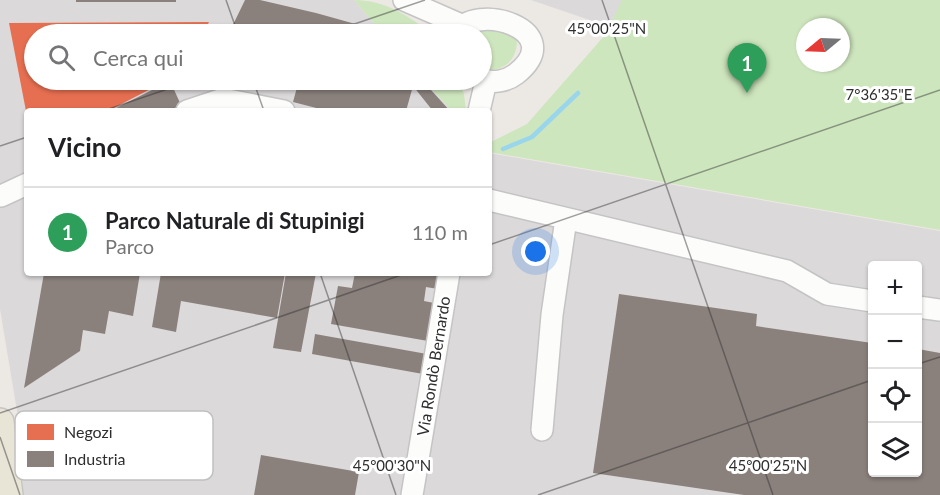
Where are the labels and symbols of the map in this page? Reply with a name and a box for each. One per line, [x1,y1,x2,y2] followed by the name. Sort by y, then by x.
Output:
[796,18,850,72] north arrow
[568,19,646,37] text: 45°00'25"N
[728,44,766,93] pin: 1
[846,85,913,103] text: 7°36'35"E
[521,237,550,266] your location
[413,295,453,437] street label: Via Rondò Bernardo
[15,411,213,480] legend
[64,422,113,441] text: Negozi
[64,449,125,468] text: Industria
[353,456,431,474] text: 45°00'30"N
[729,456,807,474] text: 45°00'25"N

